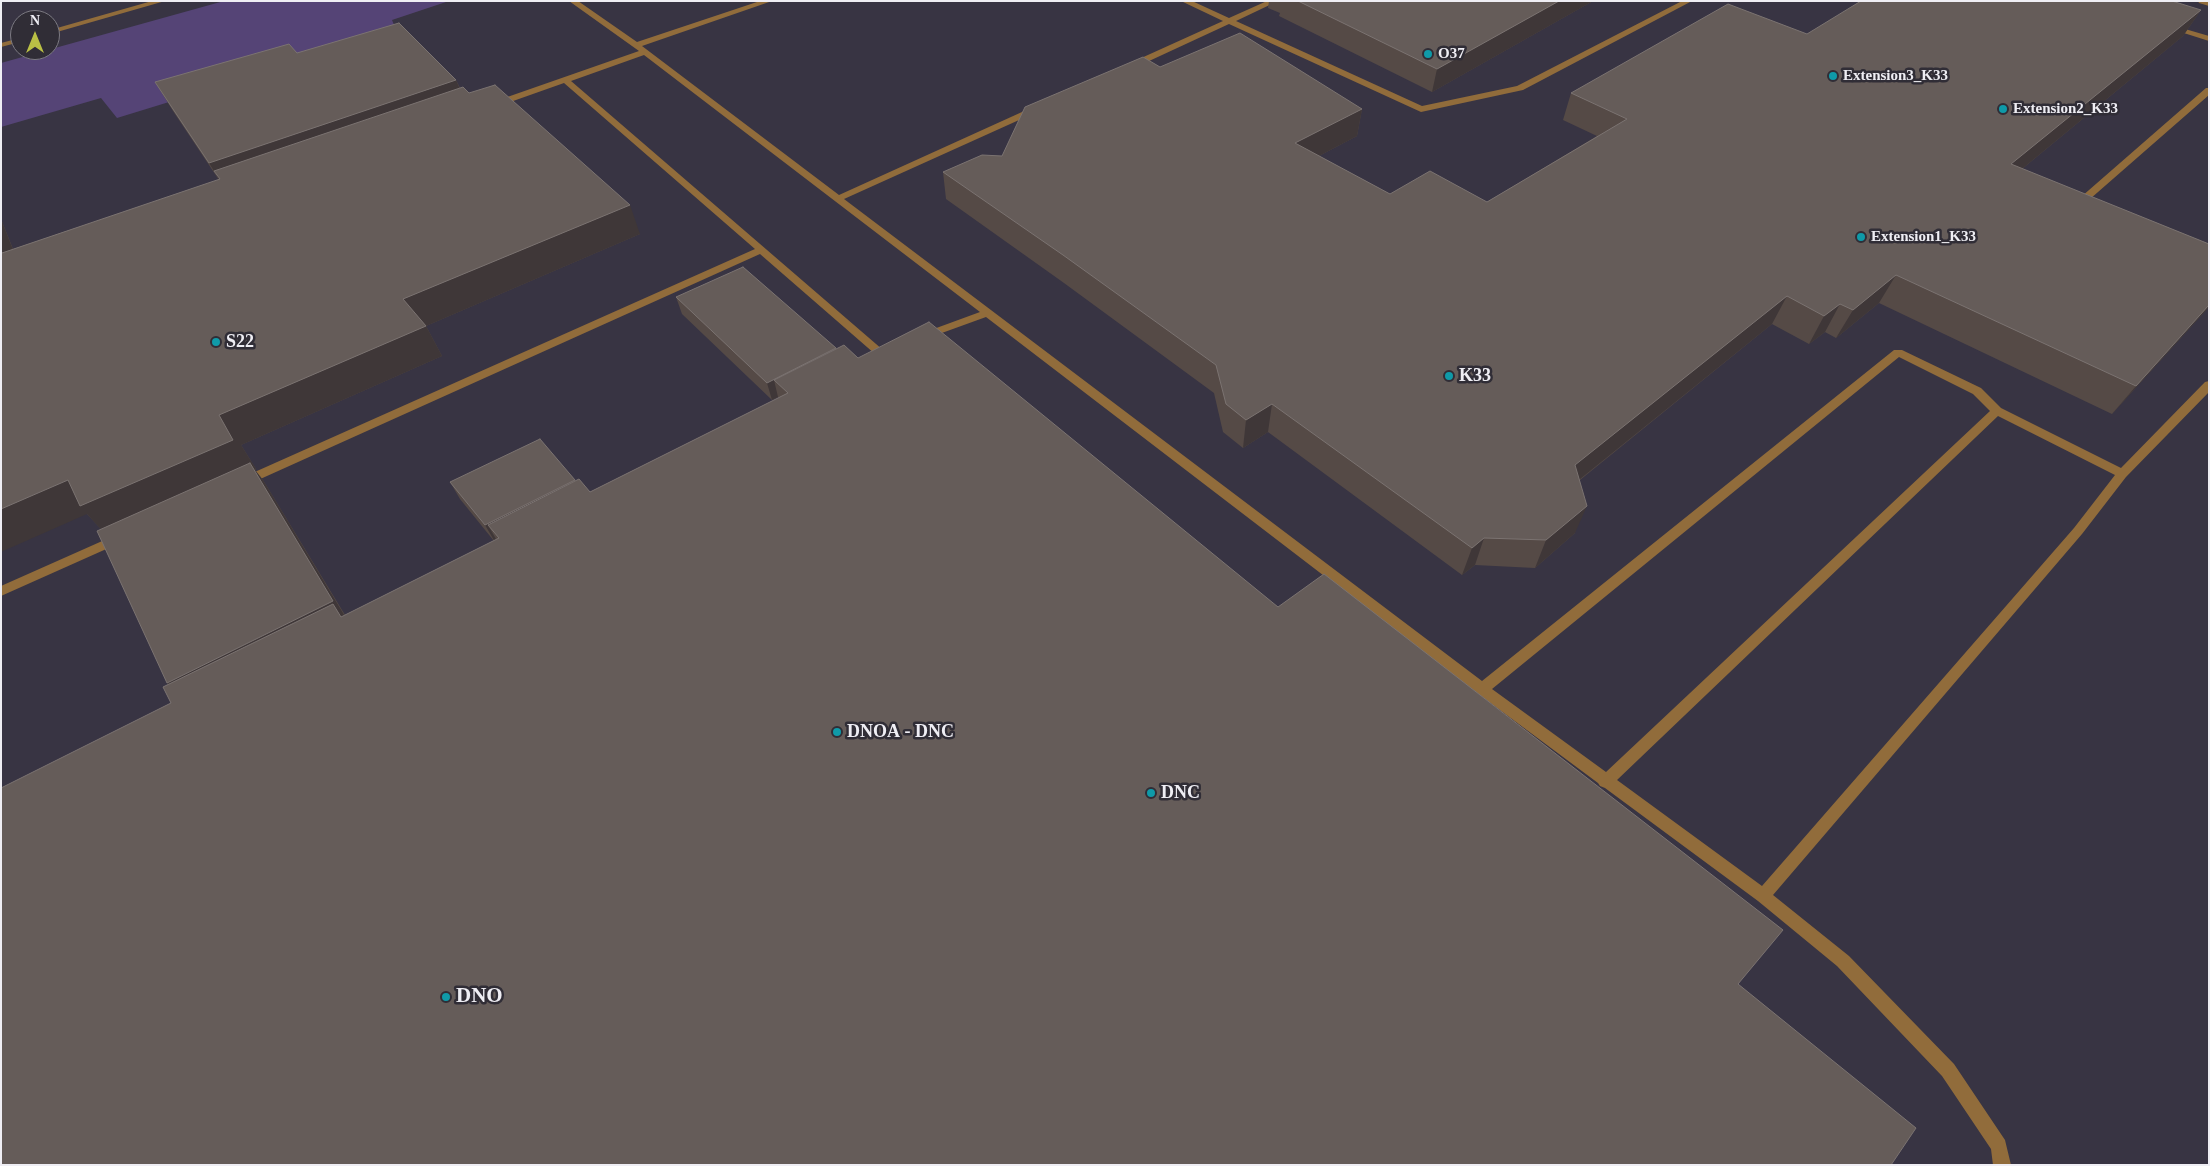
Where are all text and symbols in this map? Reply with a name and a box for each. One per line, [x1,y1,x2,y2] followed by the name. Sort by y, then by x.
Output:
[10,10,60,60] north arrow
[30,13,40,28] text: N
[1438,45,1465,63] place label: O37
[1422,48,1434,60] marker: O37
[1843,67,1948,85] place label: Extension3_K33
[1827,70,1839,82] marker: Extension3_K33
[2013,100,2118,118] place label: Extension2_K33
[1997,103,2009,115] marker: Extension2_K33
[1871,228,1976,246] place label: Extension1_K33
[1855,231,1867,243] marker: Extension1_K33
[226,331,254,353] place label: S22
[210,336,222,348] marker: S22
[1459,365,1491,387] place label: K33
[1443,370,1455,382] marker: K33
[847,721,954,743] place label: DNOA - DNC
[831,726,843,738] marker: DNOA - DNC
[1161,782,1200,804] place label: DNC
[1145,787,1157,799] marker: DNC
[456,984,503,1010] place label: DNO
[440,991,452,1003] marker: DNO

